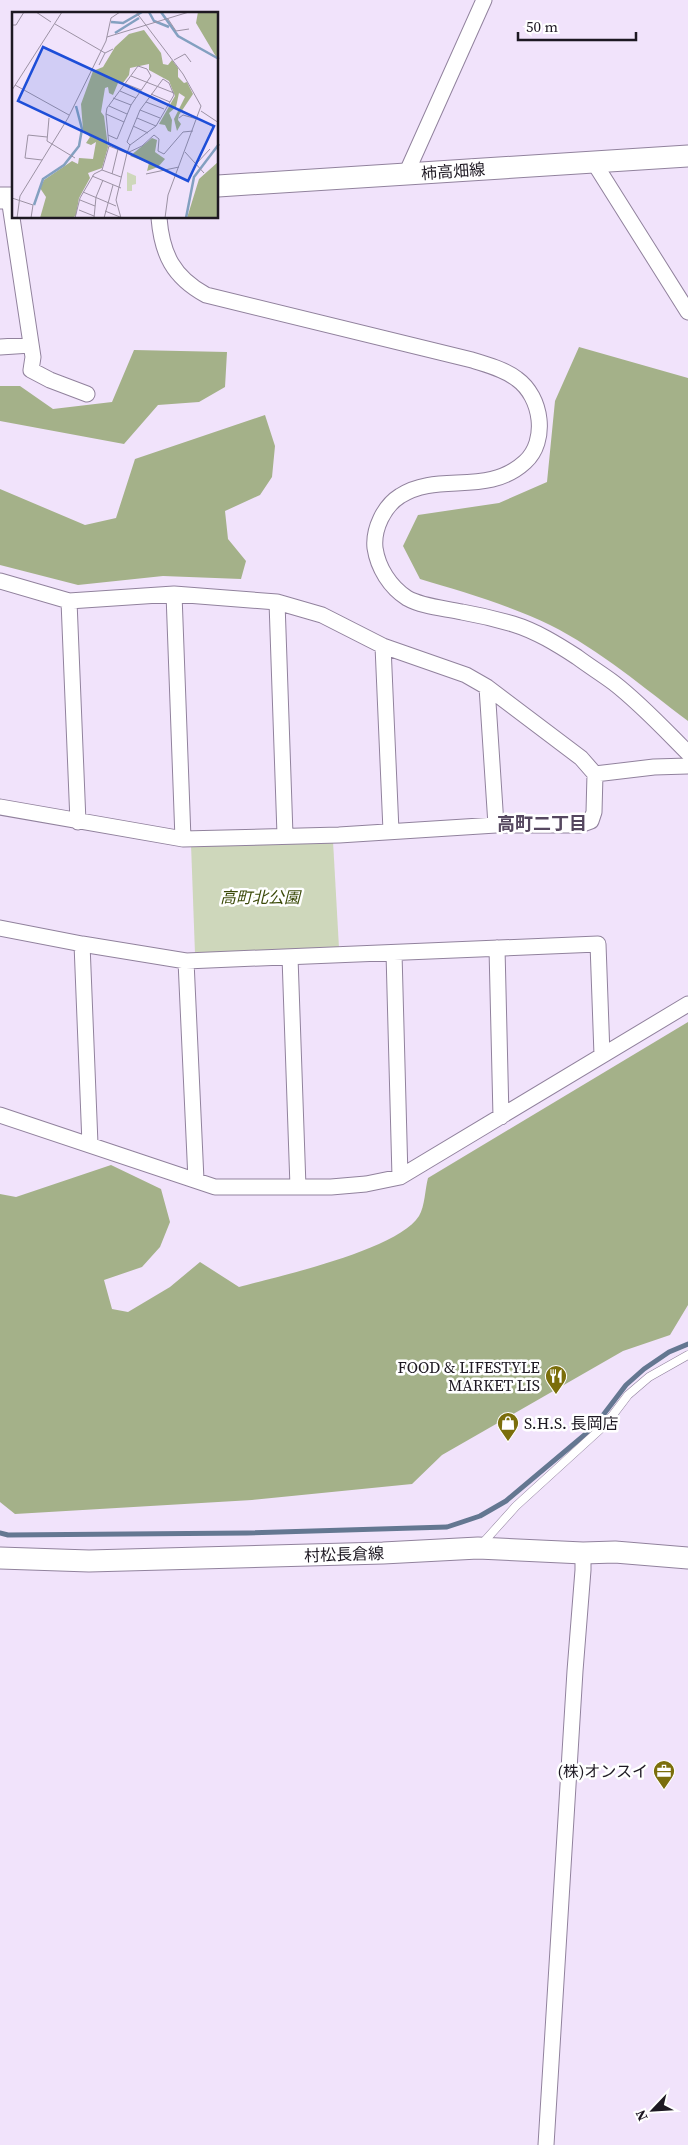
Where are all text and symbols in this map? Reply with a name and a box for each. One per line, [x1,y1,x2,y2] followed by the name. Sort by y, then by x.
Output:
[518,10,636,42] scale bar
[12,12,219,219] inset map
[526,16,558,37] text: 50 m
[420,158,486,184] street label: 柿高畑線
[497,811,587,836] district label: 高町二丁目
[220,886,302,908] park label: 高町北公園
[398,1356,540,1396] place label: FOOD & LIFESTYLE MARKET LIS
[544,1364,568,1395] restaurant icon: FOOD & LIFESTYLE MARKET LIS
[496,1411,520,1442] shop icon: S.H.S. 長岡店
[524,1412,618,1434] place label: S.H.S. 長岡店
[304,1542,384,1566] street label: 村松長倉線
[652,1759,676,1790] office icon: (株)オンスイ
[557,1760,648,1782] place label: (株)オンスイ
[628,2085,678,2135] north arrow
[630,2107,652,2124] text: N

